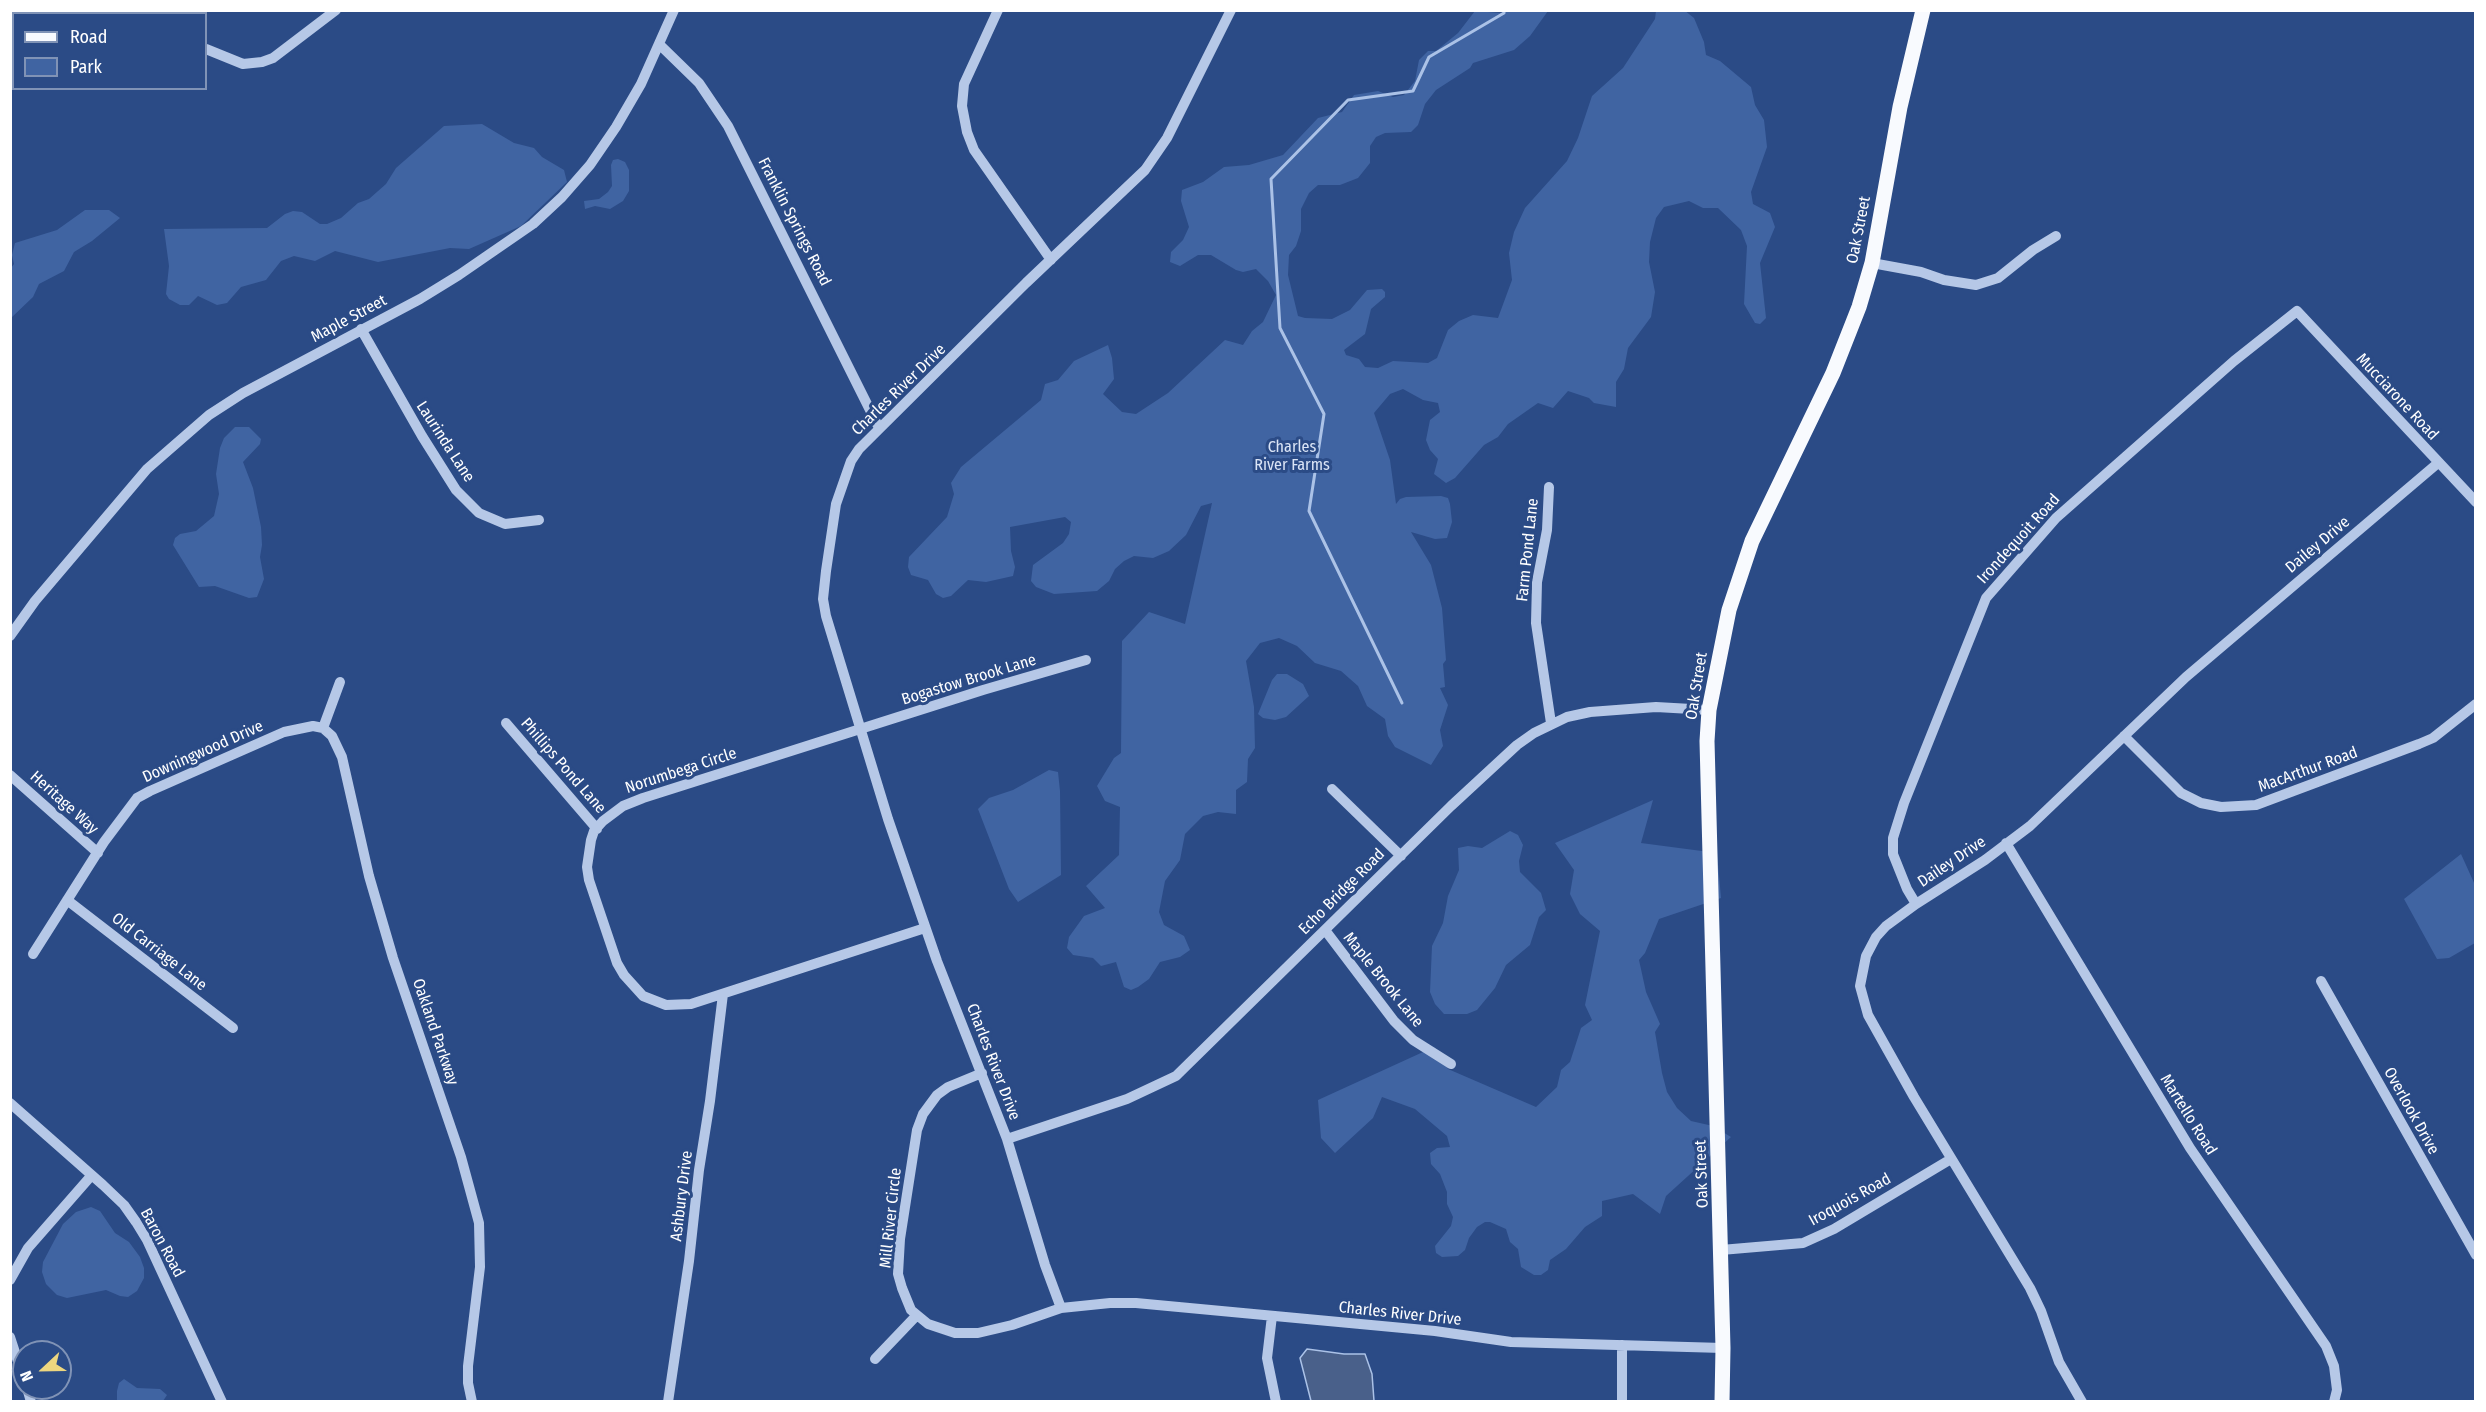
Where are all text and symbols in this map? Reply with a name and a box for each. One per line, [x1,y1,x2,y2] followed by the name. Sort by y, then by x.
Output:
[12,12,207,90] legend
[70,26,107,48] text: Road
[70,56,102,78] text: Park
[753,155,835,289] street label: Franklin Springs Road
[1843,195,1875,265] street label: Oak Street
[308,291,390,347] street label: Maple Street
[848,340,950,440] street label: Charles River Drive
[2352,350,2442,444] street label: Mucciarone Road
[412,398,478,486] street label: Laurinda Lane
[1254,438,1330,476] park label: Charles River Farms
[1974,490,2064,588] street label: Irondequoit Road
[1513,497,1543,603] street label: Farm Pond Lane
[2282,513,2354,577] street label: Dailey Drive
[899,650,1039,710] street label: Bogastow Brook Lane
[1682,651,1712,721] street label: Oak Street
[516,714,610,818] street label: Phillips Pond Lane
[140,717,266,787] street label: Downingwood Drive
[2256,743,2360,797] street label: MacArthur Road
[623,744,739,798] street label: Norumbega Circle
[26,767,102,839] street label: Heritage Way
[1914,832,1990,892] street label: Dailey Drive
[1295,845,1389,939] street label: Echo Bridge Road
[108,909,210,995] street label: Old Carriage Lane
[1339,929,1427,1031] street label: Maple Brook Lane
[408,976,462,1088] street label: Oakland Parkway
[962,1001,1024,1123] street label: Charles River Drive
[2379,1064,2443,1158] street label: Overlook Drive
[2156,1071,2220,1159] street label: Martello Road
[1691,1140,1713,1208] street label: Oak Street
[667,1150,697,1242] street label: Ashbury Drive
[876,1167,906,1269] street label: Mill River Circle
[1806,1170,1894,1230] street label: Iroquois Road
[136,1205,188,1281] street label: Baron Road
[1338,1298,1462,1330] street label: Charles River Drive
[12,1340,72,1400] north arrow
[16,1368,37,1384] text: N

